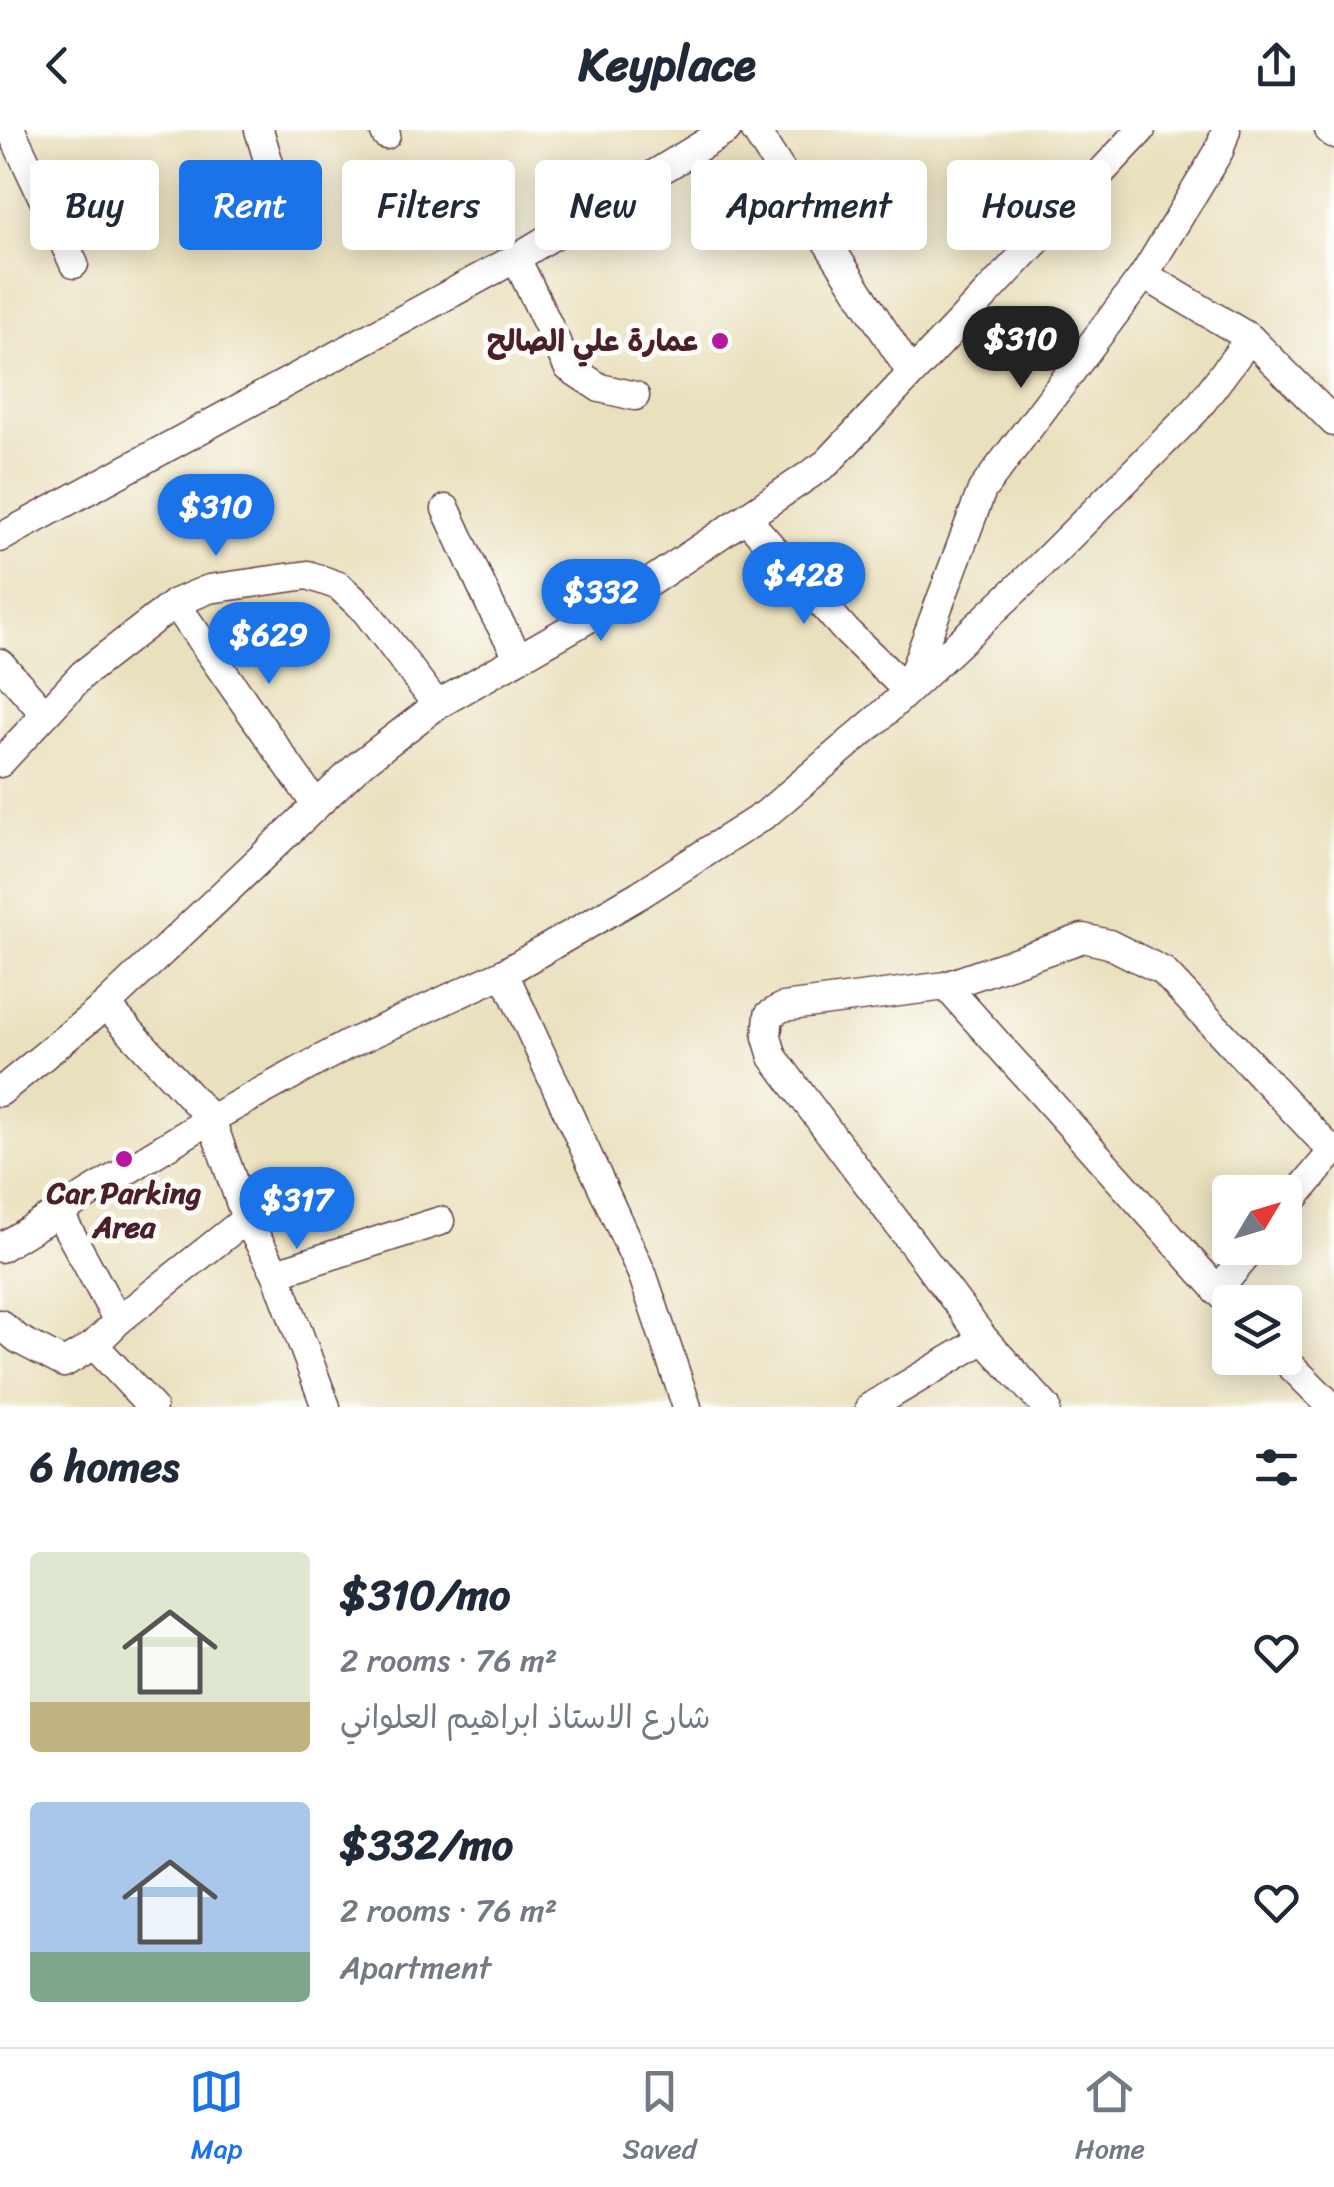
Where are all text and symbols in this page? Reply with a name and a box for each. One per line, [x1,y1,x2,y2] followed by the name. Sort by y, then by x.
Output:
[578,25,756,105] text: Keyplace
[30,38,85,93] icon: back
[1249,38,1304,93] icon: share
[30,160,159,250] chip: Buy
[179,160,322,250] chip: Rent
[342,160,515,250] chip: Filters
[535,160,671,250] chip: New
[691,160,927,250] chip: Apartment
[947,160,1111,250] chip: House
[962,306,1080,391] pin: $310
[984,310,1058,367] text: $310
[487,314,700,368] place label: عمارة علي الصالح
[709,330,731,352] marker: عمارة علي الصالح
[157,474,275,559] pin: $310
[179,478,253,535] text: $310
[745,542,863,627] pin: $428
[764,546,844,603] text: $428
[542,559,660,644] pin: $332
[563,563,639,620] text: $332
[210,602,328,687] pin: $629
[230,606,308,663] text: $629
[113,1148,135,1170] marker: Car Parking Area
[46,1166,201,1254] place label: Car Parking Area
[238,1167,356,1252] pin: $317
[261,1171,333,1228] text: $317
[1212,1175,1302,1265] north arrow
[1212,1175,1302,1375] map controls
[1212,1285,1302,1375] button: layers
[30,1430,179,1504] text: 6 homes
[1249,1440,1304,1495] icon: filters
[340,1558,510,1632] text: $310/mo
[110,1592,230,1712] icon: home
[1249,1625,1304,1680] icon: heart
[340,1632,557,1689] text: 2 rooms · 76 m²
[340,1689,710,1746] text: شارع الاستاذ ابراهيم العلواني
[340,1808,513,1882] text: $332/mo
[110,1842,230,1962] icon: home
[1249,1875,1304,1930] icon: heart
[340,1882,557,1939] text: 2 rooms · 76 m²
[340,1939,491,1996] text: Apartment
[189,2064,244,2173] tab: Map
[623,2064,696,2173] tab: Saved
[1075,2064,1145,2173] tab: Home

